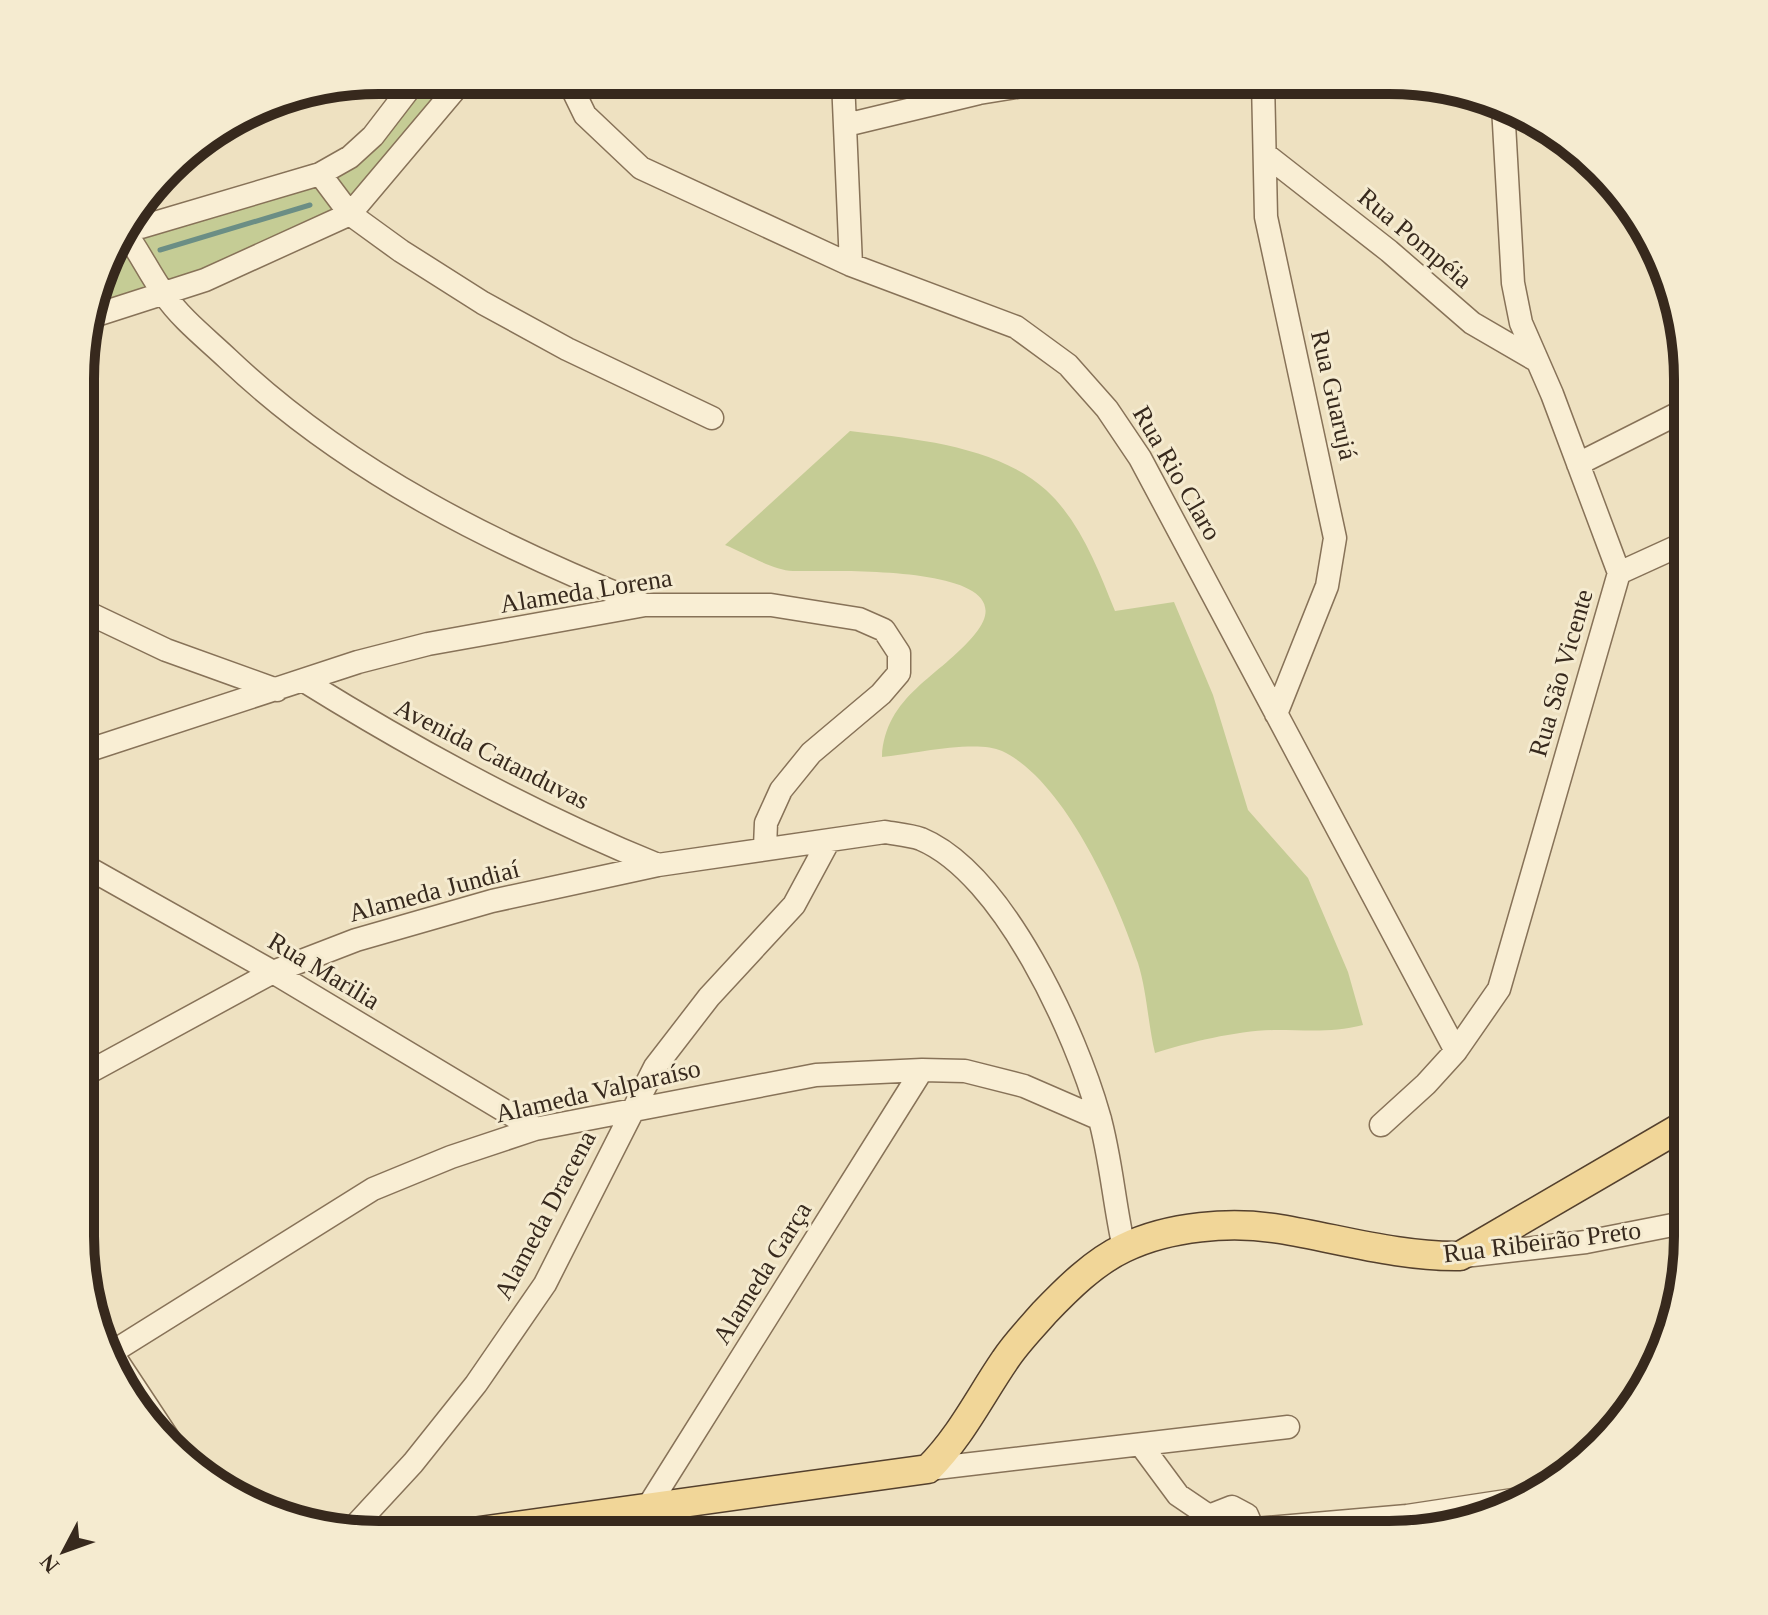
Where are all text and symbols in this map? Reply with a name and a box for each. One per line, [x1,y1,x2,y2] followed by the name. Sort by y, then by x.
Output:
[1352,182,1478,294] street label: Rua Pompéia
[1305,327,1363,463] street label: Rua Guarujá
[1127,401,1227,545] street label: Rua Rio Claro
[498,563,675,619] street label: Alameda Lorena
[1523,586,1599,760] street label: Rua São Vicente
[390,693,594,815] street label: Avenida Catanduvas
[346,854,522,928] street label: Alameda Jundiaí
[263,926,385,1016] street label: Rua Marilia
[493,1053,703,1129] street label: Alameda Valparaíso
[488,1125,602,1304] street label: Alameda Dracena
[707,1196,818,1350] street label: Alameda Garça
[1441,1215,1643,1269] street label: Rua Ribeirão Preto
[24,1511,104,1591] north arrow
[35,1550,64,1578] text: N

